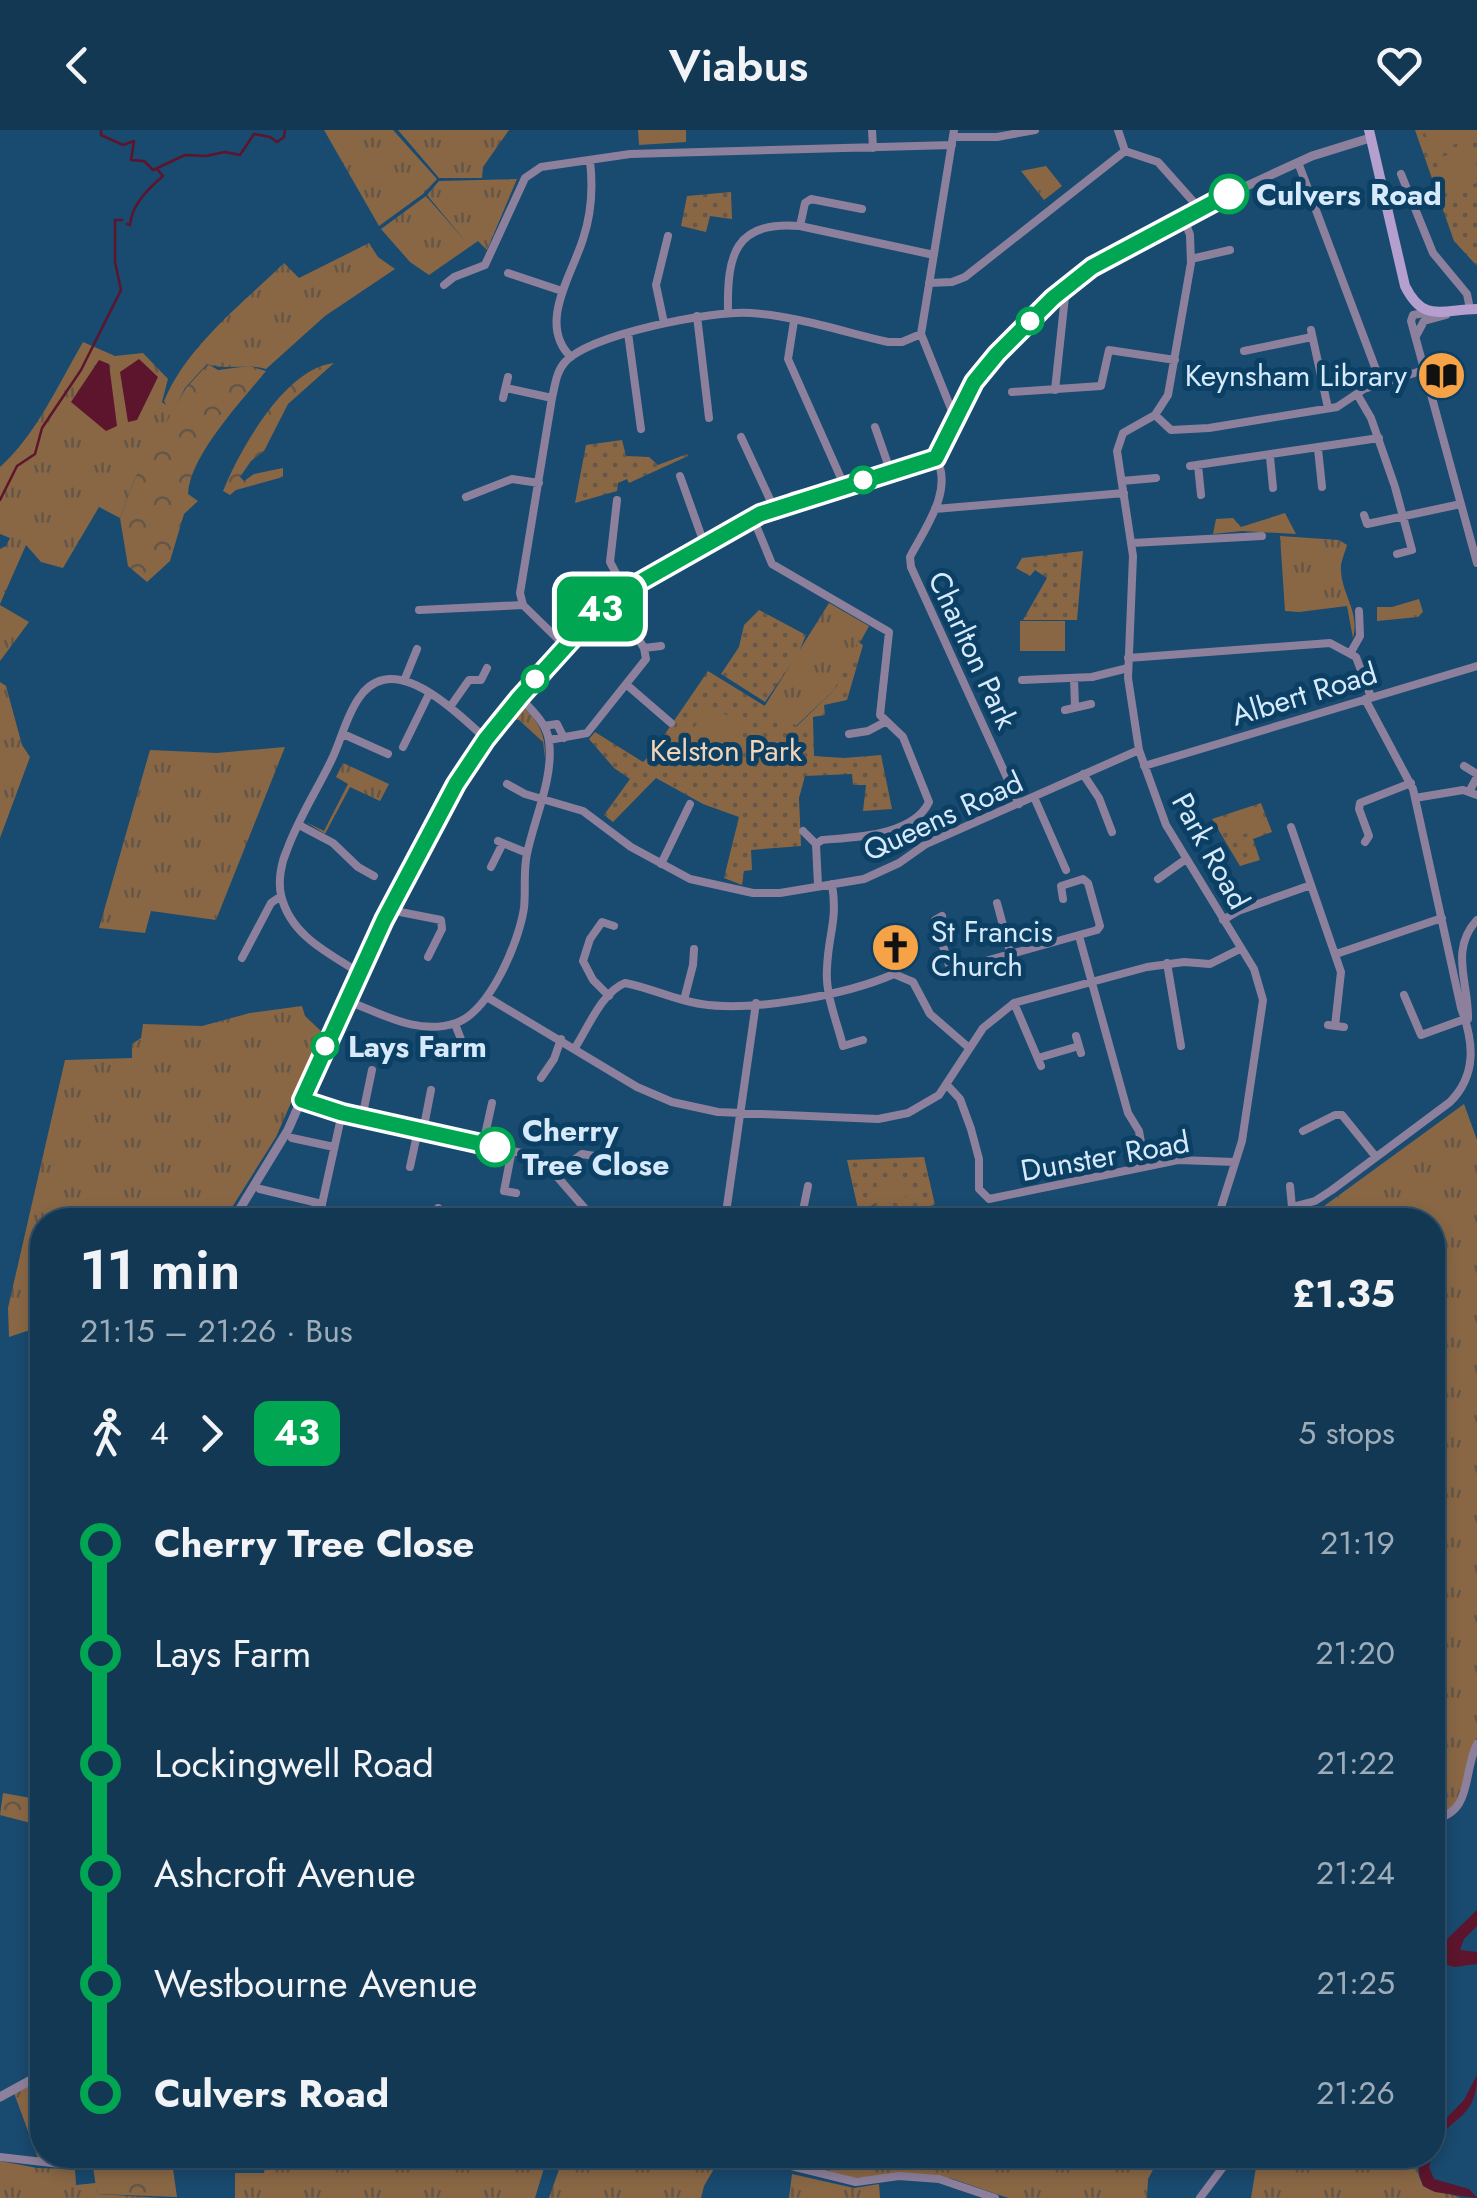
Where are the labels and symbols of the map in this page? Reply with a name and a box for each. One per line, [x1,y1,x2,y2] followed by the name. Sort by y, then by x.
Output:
[1256,173,1442,216] place label: Culvers Road
[1210,175,1248,213] marker: Culvers Road
[1017,308,1043,334] unlabelled marker
[1416,349,1468,401] library icon: Keynsham Library
[1185,354,1408,397] place label: Keynsham Library
[850,467,876,493] unlabelled marker
[918,564,1029,737] street label: Charlton Park
[555,576,645,642] line badge: 43
[1226,651,1382,737] street label: Albert Road
[522,666,548,692] unlabelled marker
[650,729,803,772] park label: Kelston Park
[856,760,1030,872] street label: Queens Road
[1161,785,1261,917] street label: Park Road
[931,910,1053,987] place label: St Francis Church
[870,922,922,974] church icon: St Francis Church
[348,1025,487,1068] place label: Lays Farm
[312,1033,338,1059] marker: Lays Farm
[522,1109,669,1186] place label: Cherry Tree Close
[1017,1120,1193,1192] street label: Dunster Road
[476,1128,514,1166] marker: Cherry Tree Close

